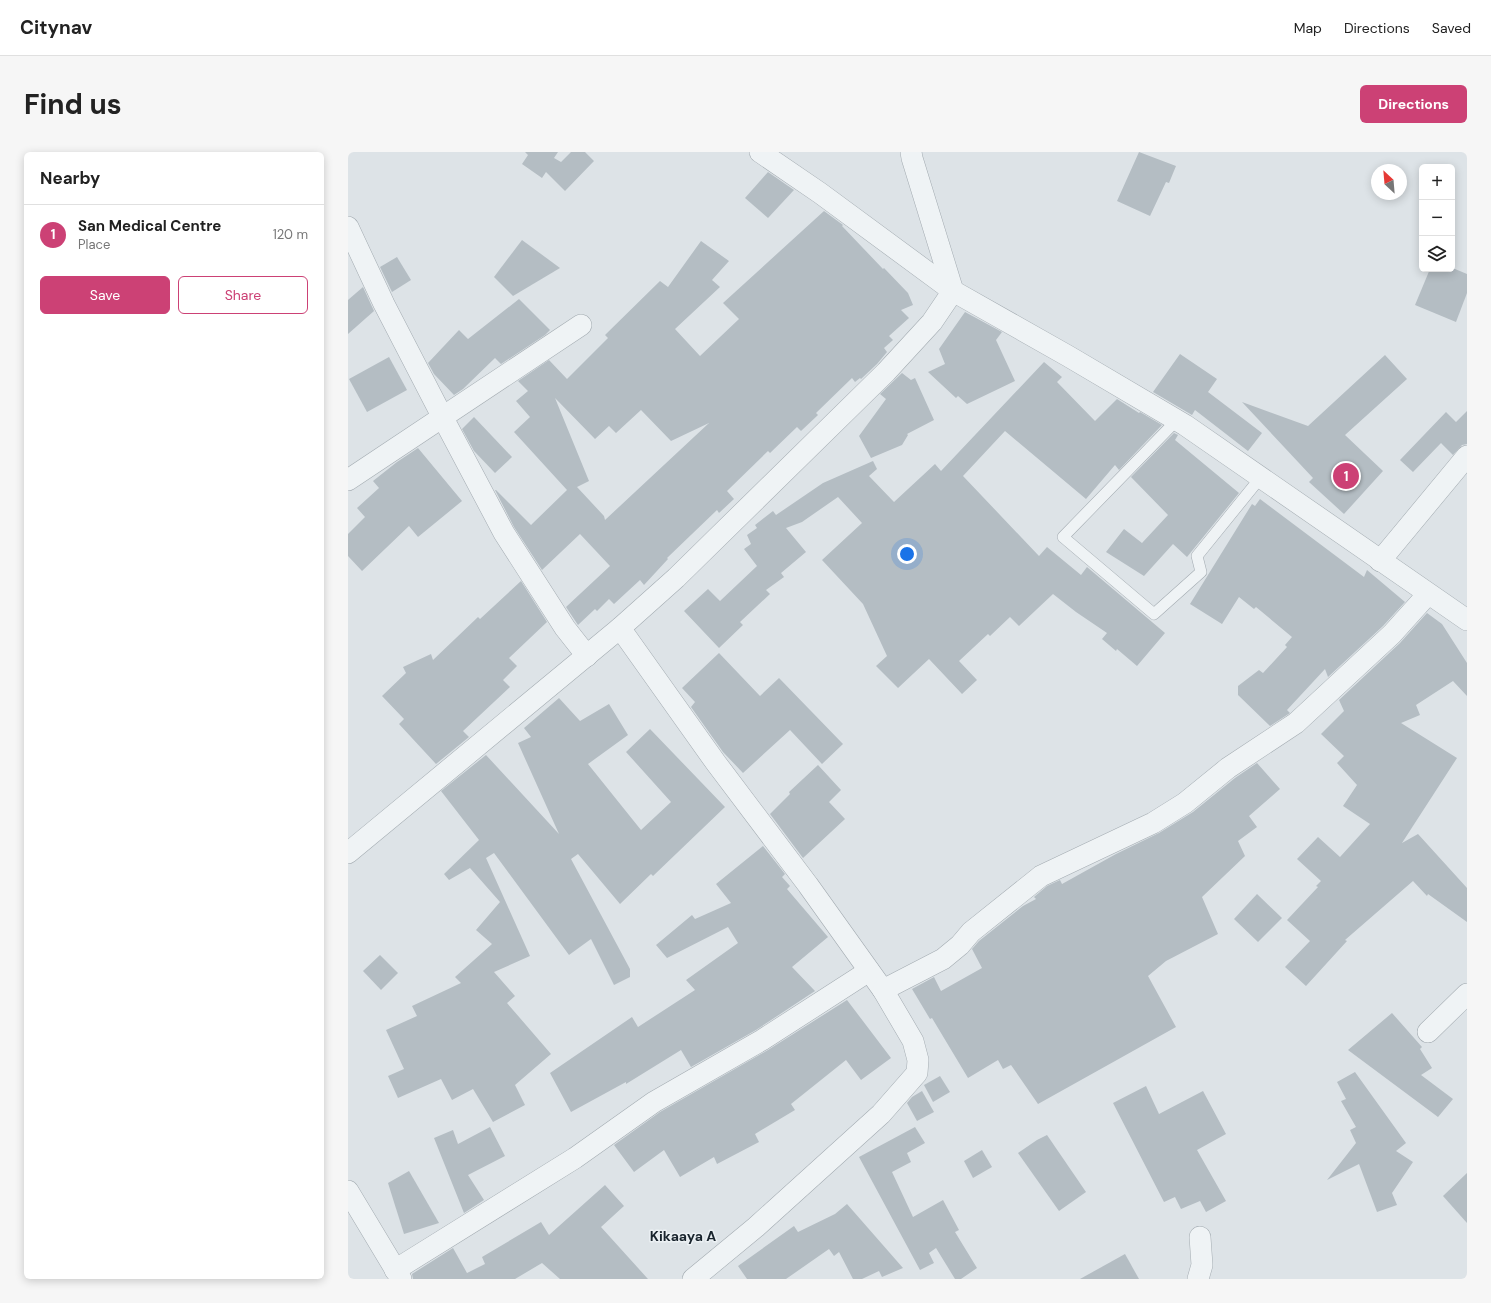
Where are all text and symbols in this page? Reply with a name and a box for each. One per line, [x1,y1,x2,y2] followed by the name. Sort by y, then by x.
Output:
[20,15,92,40] text: Citynav
[1294,19,1322,37] text: Map
[1344,19,1410,37] text: Directions
[1432,19,1471,37] text: Saved
[1360,85,1467,123] button: Directions
[24,86,122,123] text: Find us
[1371,164,1407,200] north arrow
[1419,164,1455,272] map controls
[1419,164,1455,200] button: +
[40,167,100,189] text: Nearby
[1419,200,1455,236] button: −
[78,216,221,236] text: San Medical Centre
[51,226,55,243] text: 1
[273,226,308,243] text: 120 m
[78,236,110,253] text: Place
[1419,236,1455,272] button: layers
[40,276,170,314] button: Save
[178,276,308,314] button: Share
[1333,461,1359,491] pin: 1
[897,544,917,564] your location
[650,1227,716,1245] district label: Kikaaya A

